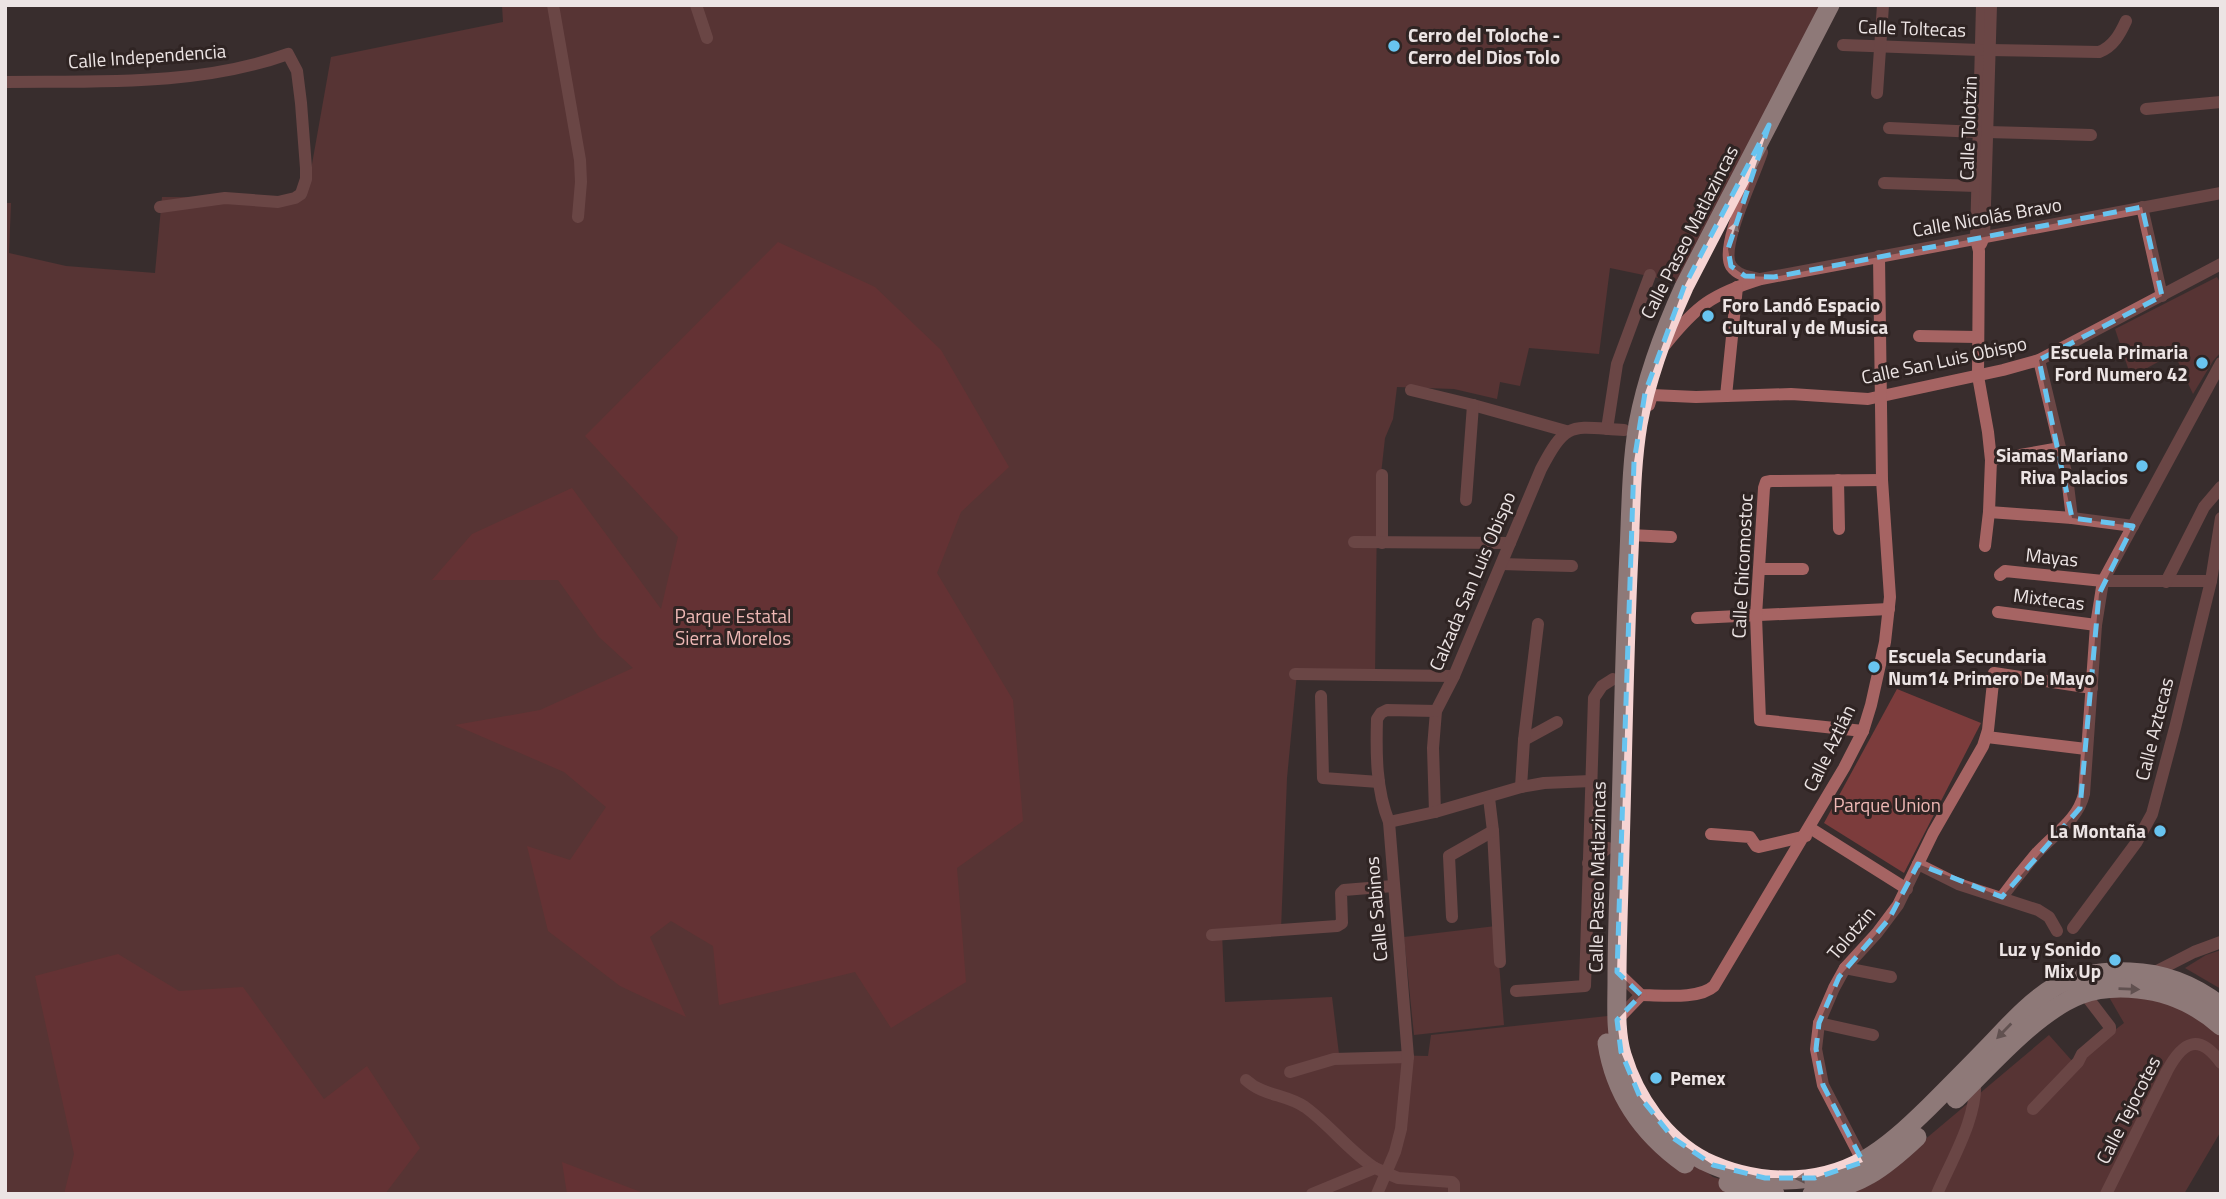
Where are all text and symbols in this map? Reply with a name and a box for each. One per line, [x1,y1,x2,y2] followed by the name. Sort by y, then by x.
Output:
[1858,11,1967,44] street label: Calle Toltecas
[1408,20,1560,71] place label: Cerro del Toloche - Cerro del Dios Tolo
[67,35,228,75] street label: Calle Independencia
[1386,38,1402,54] marker: Cerro del Toloche - Cerro del Dios Tolo
[1951,75,1984,181] street label: Calle Tolotzin
[1632,140,1745,324] street label: Calle Paseo Matlazincas
[1910,189,2064,244] street label: Calle Nicolás Bravo
[1728,222,1739,243] one-way arrow
[1722,290,1888,341] place label: Foro Landó Espacio Cultural y de Musica
[1700,308,1716,324] marker: Foro Landó Espacio Cultural y de Musica
[1858,328,2029,391] street label: Calle San Luis Obispo
[2050,337,2188,388] place label: Escuela Primaria Ford Numero 42
[2194,355,2210,371] marker: Escuela Primaria Ford Numero 42
[1996,440,2128,491] place label: Siamas Mariano Riva Palacios
[2134,458,2150,474] marker: Siamas Mariano Riva Palacios
[1421,487,1522,675] street label: Calzada San Luis Obispo
[1723,493,1760,639] street label: Calle Chicomostoc
[2024,539,2080,574] street label: Mayas
[2012,580,2087,617] street label: Mixtecas
[675,601,791,652] park label: Parque Estatal Sierra Morelos
[1888,641,2095,692] place label: Escuela Secundaria Num14 Primero De Mayo
[1866,659,1882,675] marker: Escuela Secundaria Num14 Primero De Mayo
[2127,674,2180,783] street label: Calle Aztecas
[1795,700,1862,796] street label: Calle Aztlán
[1580,781,1613,973] street label: Calle Paseo Matlazincas
[1833,790,1941,819] park label: Parque Union
[2049,816,2146,845] place label: La Montaña
[2152,823,2168,839] marker: La Montaña
[1356,855,1395,963] street label: Calle Sabinos
[1819,899,1882,966] street label: Tolotzin
[1999,934,2101,985] place label: Luz y Sonido Mix Up
[2107,952,2123,968] marker: Luz y Sonido Mix Up
[2118,983,2140,994] one-way arrow
[1995,1023,2012,1040] one-way arrow
[2088,1051,2167,1169] street label: Calle Tejocotes
[1670,1063,1726,1092] place label: Pemex
[1648,1070,1664,1086] marker: Pemex
[1795,1173,1817,1184] one-way arrow

